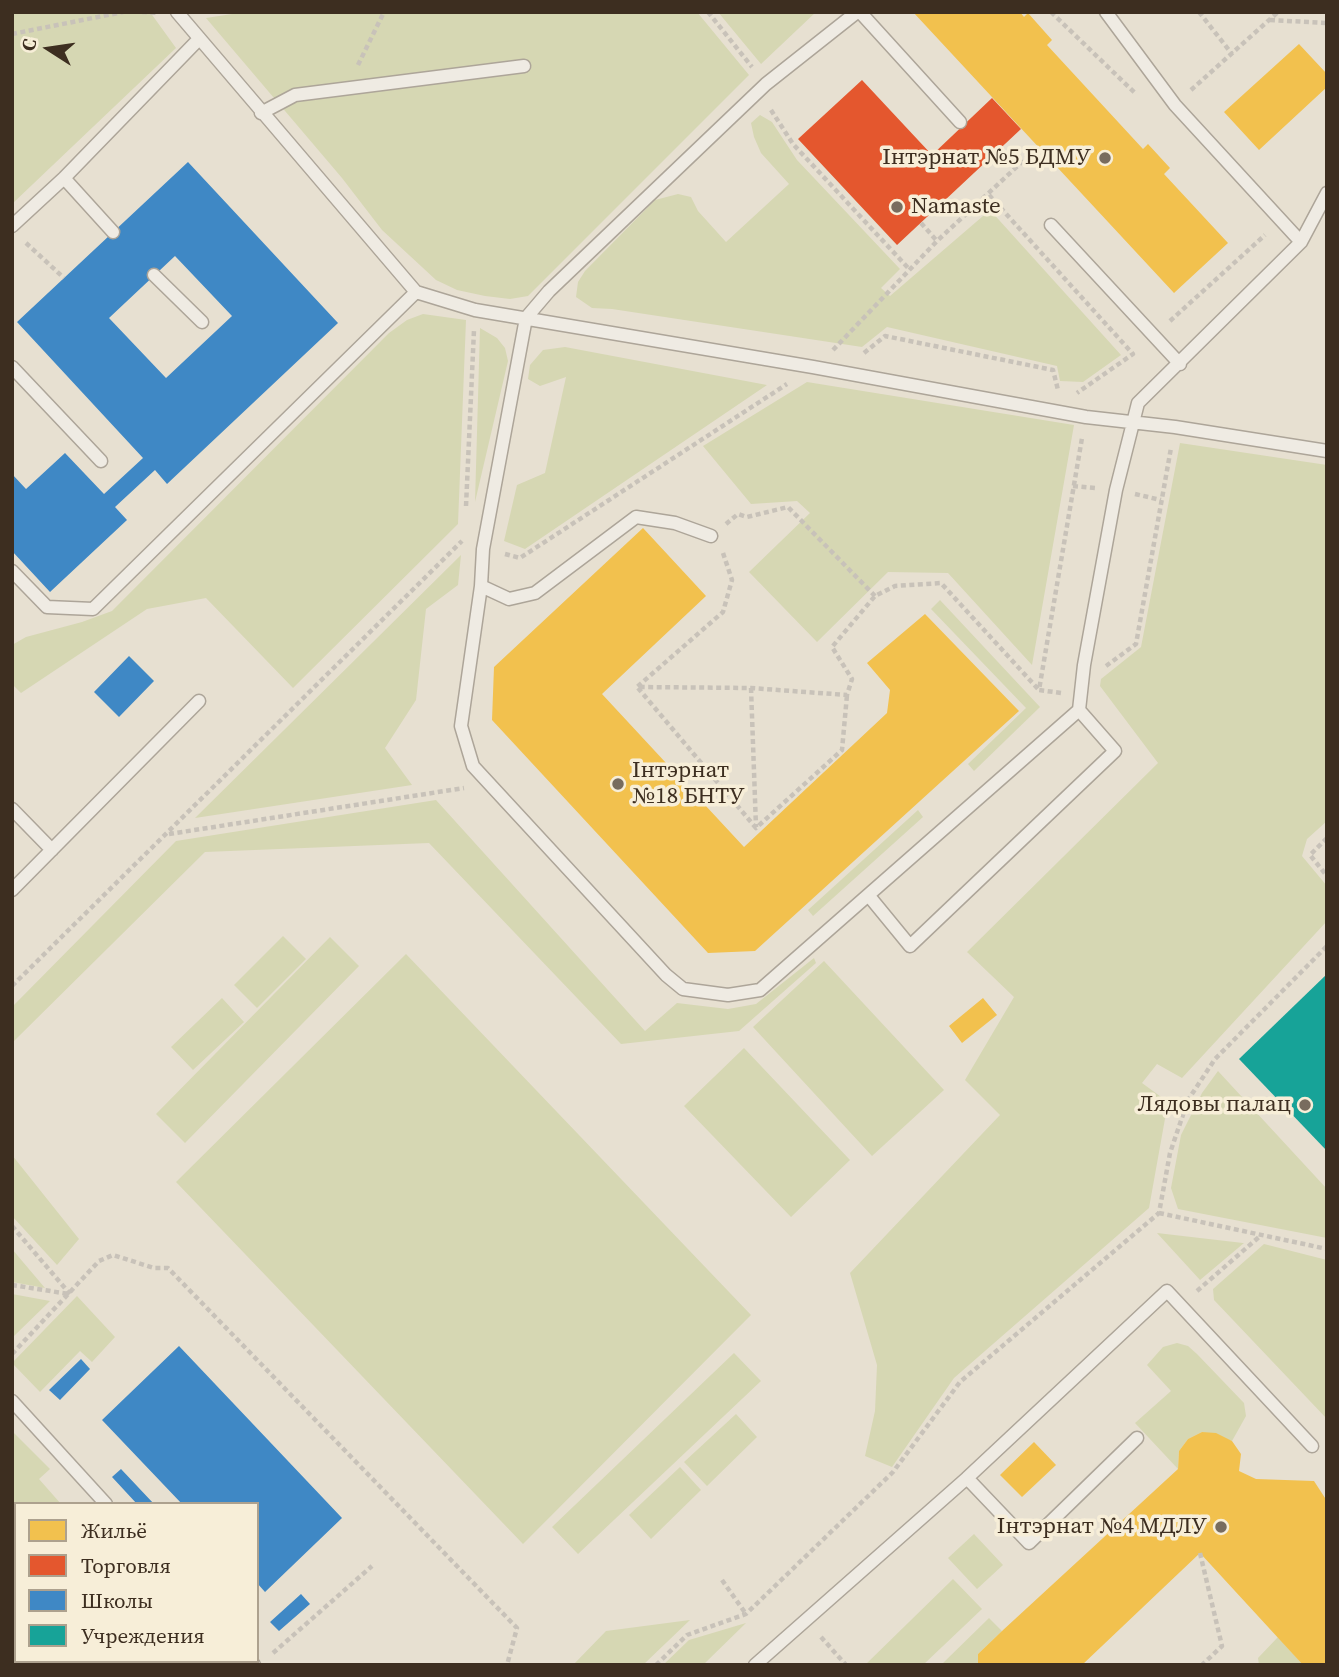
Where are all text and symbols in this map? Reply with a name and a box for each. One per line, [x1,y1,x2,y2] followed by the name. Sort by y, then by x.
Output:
[14,14,84,84] north arrow
[15,36,42,53] text: С
[882,144,1091,172] place label: Інтэрнат №5 БДМУ
[1097,150,1113,166] marker: Інтэрнат №5 БДМУ
[911,193,1001,221] place label: Namaste
[889,199,905,215] marker: Namaste
[632,757,745,811] place label: Інтэрнат №18 БНТУ
[610,776,626,792] marker: Інтэрнат №18 БНТУ
[1138,1091,1291,1119] place label: Лядовы палац
[1297,1097,1313,1113] marker: Лядовы палац
[14,1502,259,1663] legend
[997,1513,1207,1541] place label: Інтэрнат №4 МДЛУ
[81,1516,147,1545] text: Жильё
[1213,1519,1229,1535] marker: Інтэрнат №4 МДЛУ
[81,1551,171,1580] text: Торговля
[81,1586,153,1615] text: Школы
[81,1621,205,1650] text: Учреждения

